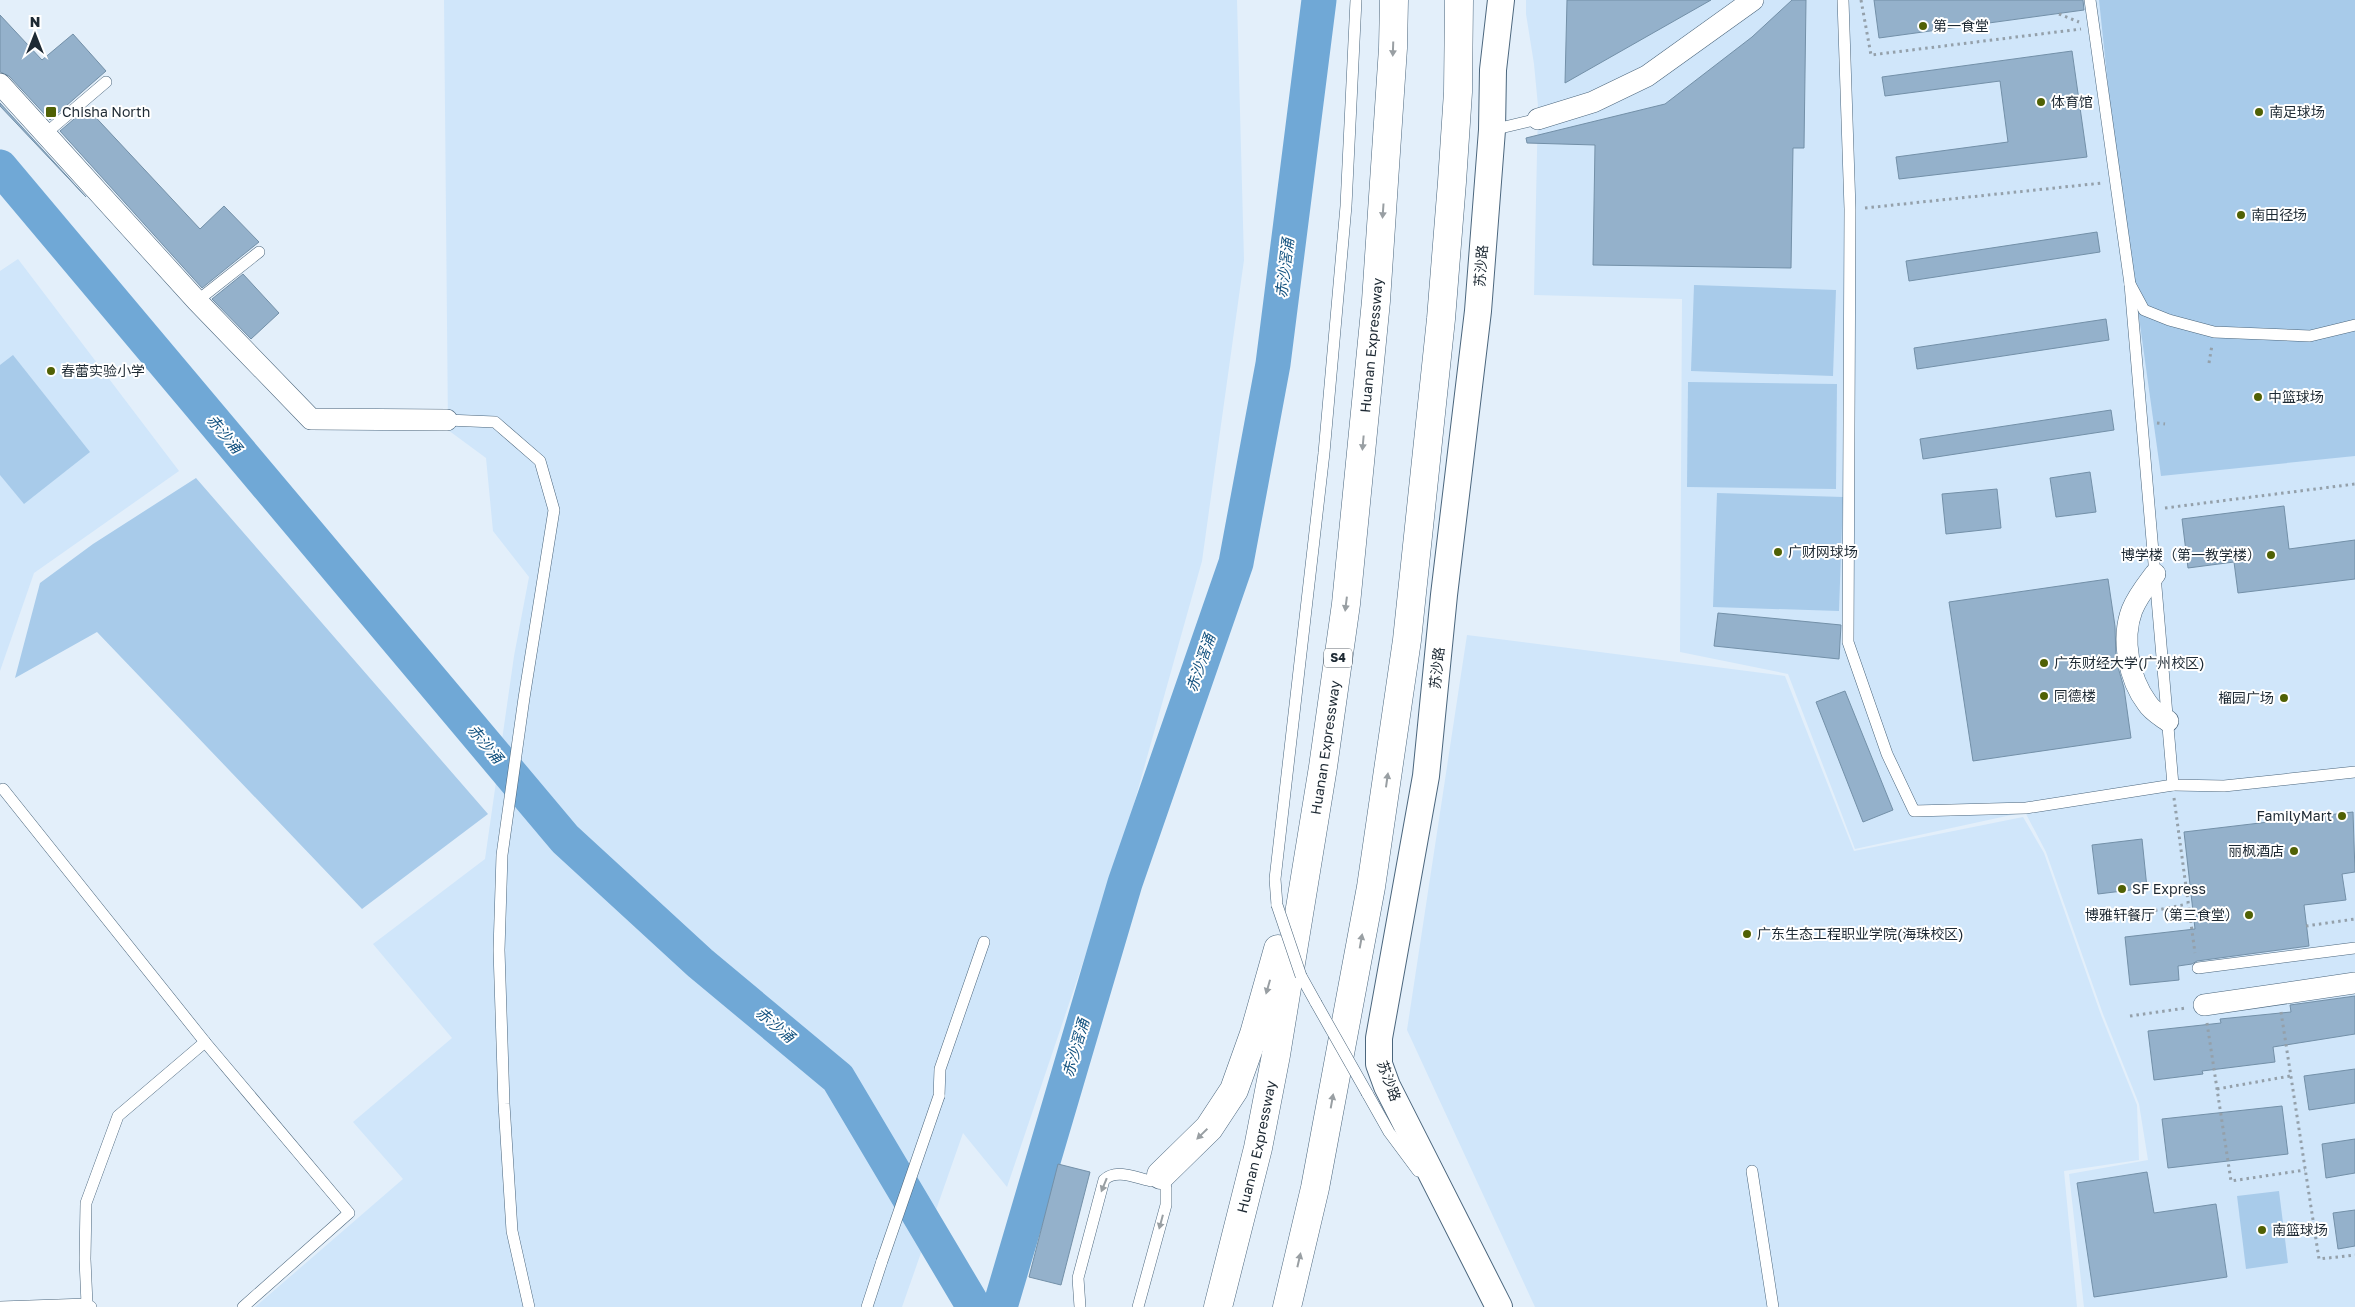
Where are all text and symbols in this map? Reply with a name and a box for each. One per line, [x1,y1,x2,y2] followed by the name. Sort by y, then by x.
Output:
[10,10,60,60] north arrow
[30,13,40,30] text: N
[1933,17,1989,34] place label: 第一食堂
[1917,20,1929,32] marker: 第一食堂
[1389,41,1397,57] one-way arrow
[2051,93,2093,110] place label: 体育馆
[2035,96,2047,108] marker: 体育馆
[62,103,150,120] place label: Chisha North
[2269,103,2325,120] place label: 南足球场
[44,105,58,119] marker: Chisha North
[2253,106,2265,118] marker: 南足球场
[1378,203,1386,219] one-way arrow
[2251,206,2307,223] place label: 南田径场
[2235,209,2247,221] marker: 南田径场
[1271,235,1297,299] water label: 赤沙滘涌
[1471,244,1490,288] street label: 苏沙路
[1356,277,1386,414] street label: Huanan Expressway
[61,362,145,379] place label: 春蕾实验小学
[45,365,57,377] marker: 春蕾实验小学
[2268,388,2324,405] place label: 中篮球场
[2252,391,2264,403] marker: 中篮球场
[203,410,247,458] water label: 赤沙涌
[1359,435,1367,451] one-way arrow
[1788,543,1858,560] place label: 广财网球场
[1772,546,1784,558] marker: 广财网球场
[2121,546,2261,563] place label: 博学楼（第一教学楼）
[2265,549,2277,561] marker: 博学楼（第一教学楼）
[1342,596,1350,612] one-way arrow
[1182,629,1219,694] water label: 赤沙滘涌
[1426,646,1447,690] street label: 苏沙路
[1324,648,1352,668] road number: S4
[2054,654,2205,671] place label: 广东财经大学(广州校区)
[2038,657,2050,669] marker: 广东财经大学(广州校区)
[1306,679,1343,816] street label: Huanan Expressway
[2054,687,2096,704] place label: 同德楼
[2218,689,2274,706] place label: 榴园广场
[2038,690,2050,702] marker: 同德楼
[2278,692,2290,704] marker: 榴园广场
[464,720,508,768] water label: 赤沙涌
[1383,772,1391,788] one-way arrow
[2257,807,2332,824] place label: FamilyMart
[2336,810,2348,822] marker: FamilyMart
[2228,842,2284,859] place label: 丽枫酒店
[2288,845,2300,857] marker: 丽枫酒店
[2132,880,2206,897] place label: SF Express
[2116,883,2128,895] marker: SF Express
[2085,906,2239,923] place label: 博雅轩餐厅（第三食堂）
[2243,909,2255,921] marker: 博雅轩餐厅（第三食堂）
[1757,925,1964,942] place label: 广东生态工程职业学院(海珠校区)
[1741,928,1753,940] marker: 广东生态工程职业学院(海珠校区)
[1357,933,1365,948] one-way arrow
[1263,980,1271,995] one-way arrow
[753,1003,800,1047] water label: 赤沙涌
[1058,1014,1093,1079] water label: 赤沙滘涌
[1374,1058,1405,1103] street label: 苏沙路
[1233,1079,1279,1215] street label: Huanan Expressway
[1328,1092,1336,1108] one-way arrow
[1197,1128,1209,1140] one-way arrow
[1100,1178,1108,1193] one-way arrow
[1157,1215,1165,1230] one-way arrow
[2272,1221,2328,1238] place label: 南篮球场
[2256,1224,2268,1236] marker: 南篮球场
[1295,1252,1303,1267] one-way arrow

